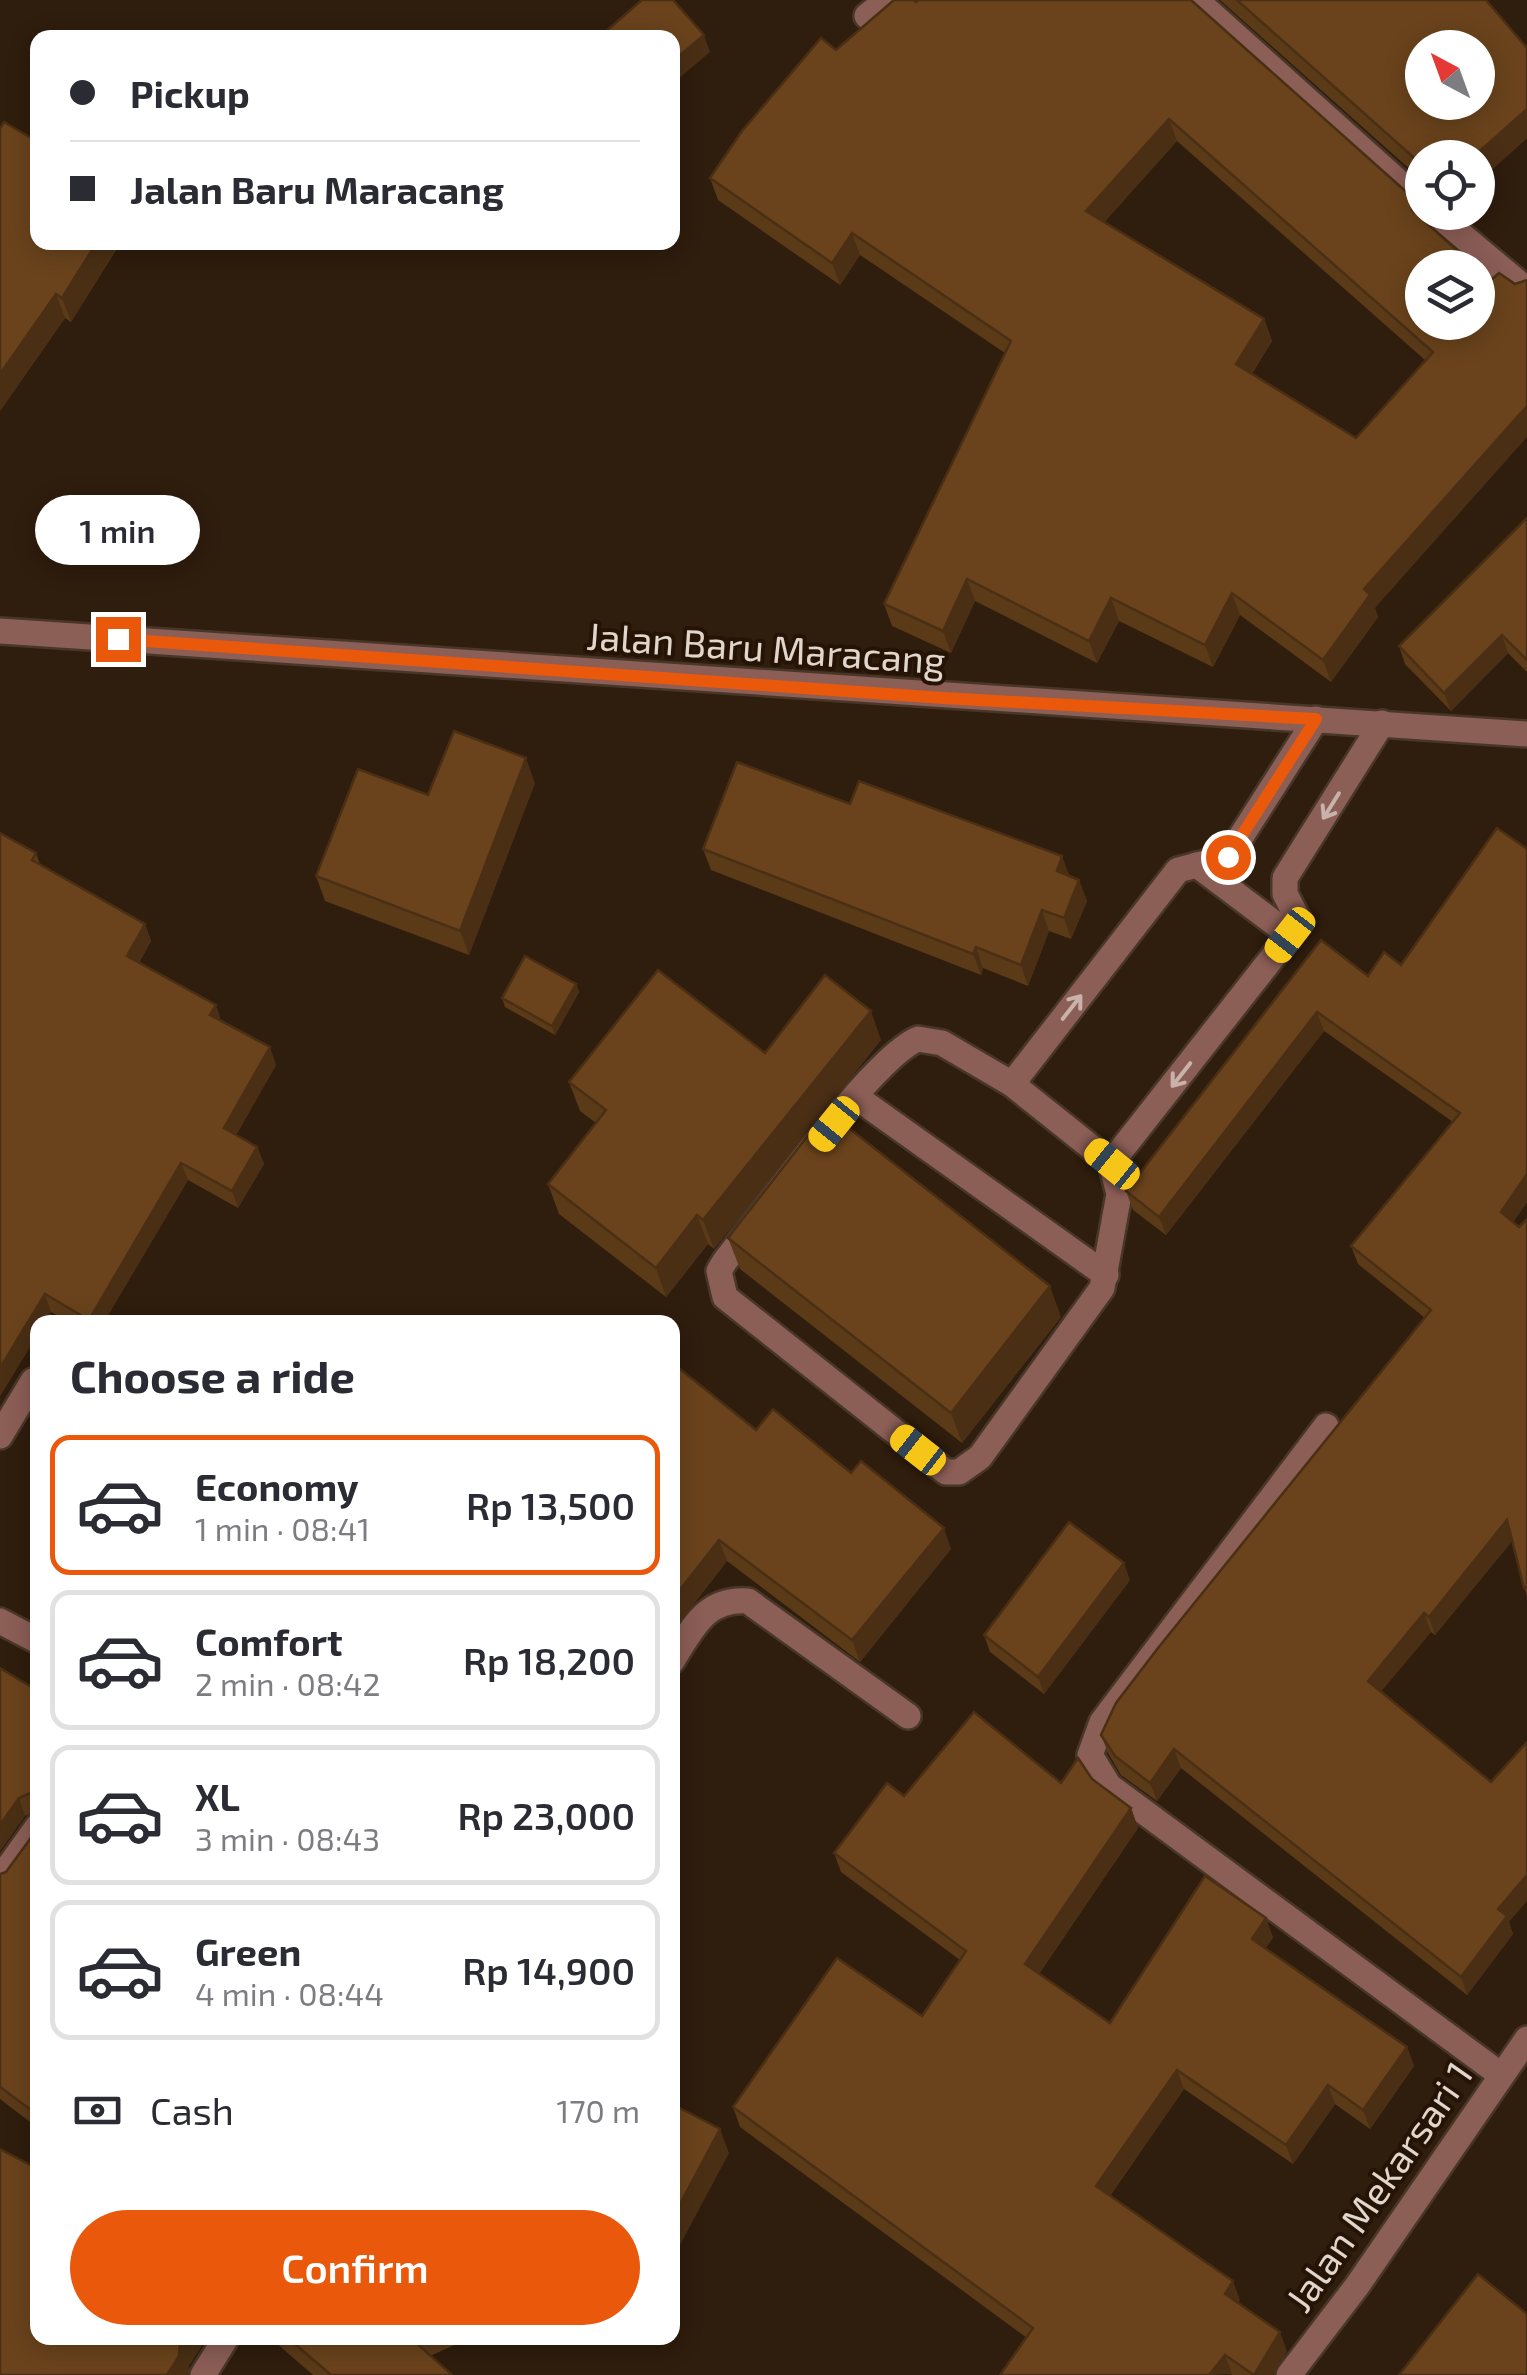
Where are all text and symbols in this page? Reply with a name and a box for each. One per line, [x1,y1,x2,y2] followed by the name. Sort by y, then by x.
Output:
[1405,30,1495,120] north arrow
[1405,30,1495,340] map controls
[130,70,250,116] text: Pickup
[1405,140,1495,230] button: locate
[130,166,504,212] text: Jalan Baru Maracang
[1405,250,1495,340] button: layers
[36,494,200,564] callout: 1 min
[80,511,155,549] text: 1 min
[585,612,947,682] street label: Jalan Baru Maracang
[96,617,141,662] route end
[1320,791,1341,820] one-way arrow
[1206,835,1251,880] route start
[1260,902,1320,968] car
[1061,994,1082,1021] one-way arrow
[1170,1061,1192,1087] one-way arrow
[803,1091,865,1157] car
[1079,1133,1145,1195] car
[70,1348,355,1402] text: Choose a ride
[885,1420,951,1480] car
[75,1460,165,1550] icon: car
[195,1463,359,1509] text: Economy
[466,1482,635,1528] text: Rp 13,500
[195,1509,370,1547] text: 1 min · 08:41
[75,1615,165,1705] icon: car
[195,1618,343,1664] text: Comfort
[463,1637,635,1683] text: Rp 18,200
[195,1664,380,1702] text: 2 min · 08:42
[75,1770,165,1860] icon: car
[195,1773,240,1819] text: XL
[457,1792,635,1838] text: Rp 23,000
[195,1819,380,1857] text: 3 min · 08:43
[75,1925,165,2015] icon: car
[195,1928,301,1974] text: Green
[462,1947,635,1993] text: Rp 14,900
[195,1974,384,2012] text: 4 min · 08:44
[1275,2052,1481,2320] street label: Jalan Mekarsari 1
[70,2083,125,2138] icon: cash
[150,2087,234,2133] text: Cash
[556,2091,640,2129] text: 170 m
[70,2210,640,2325] button: Confirm

